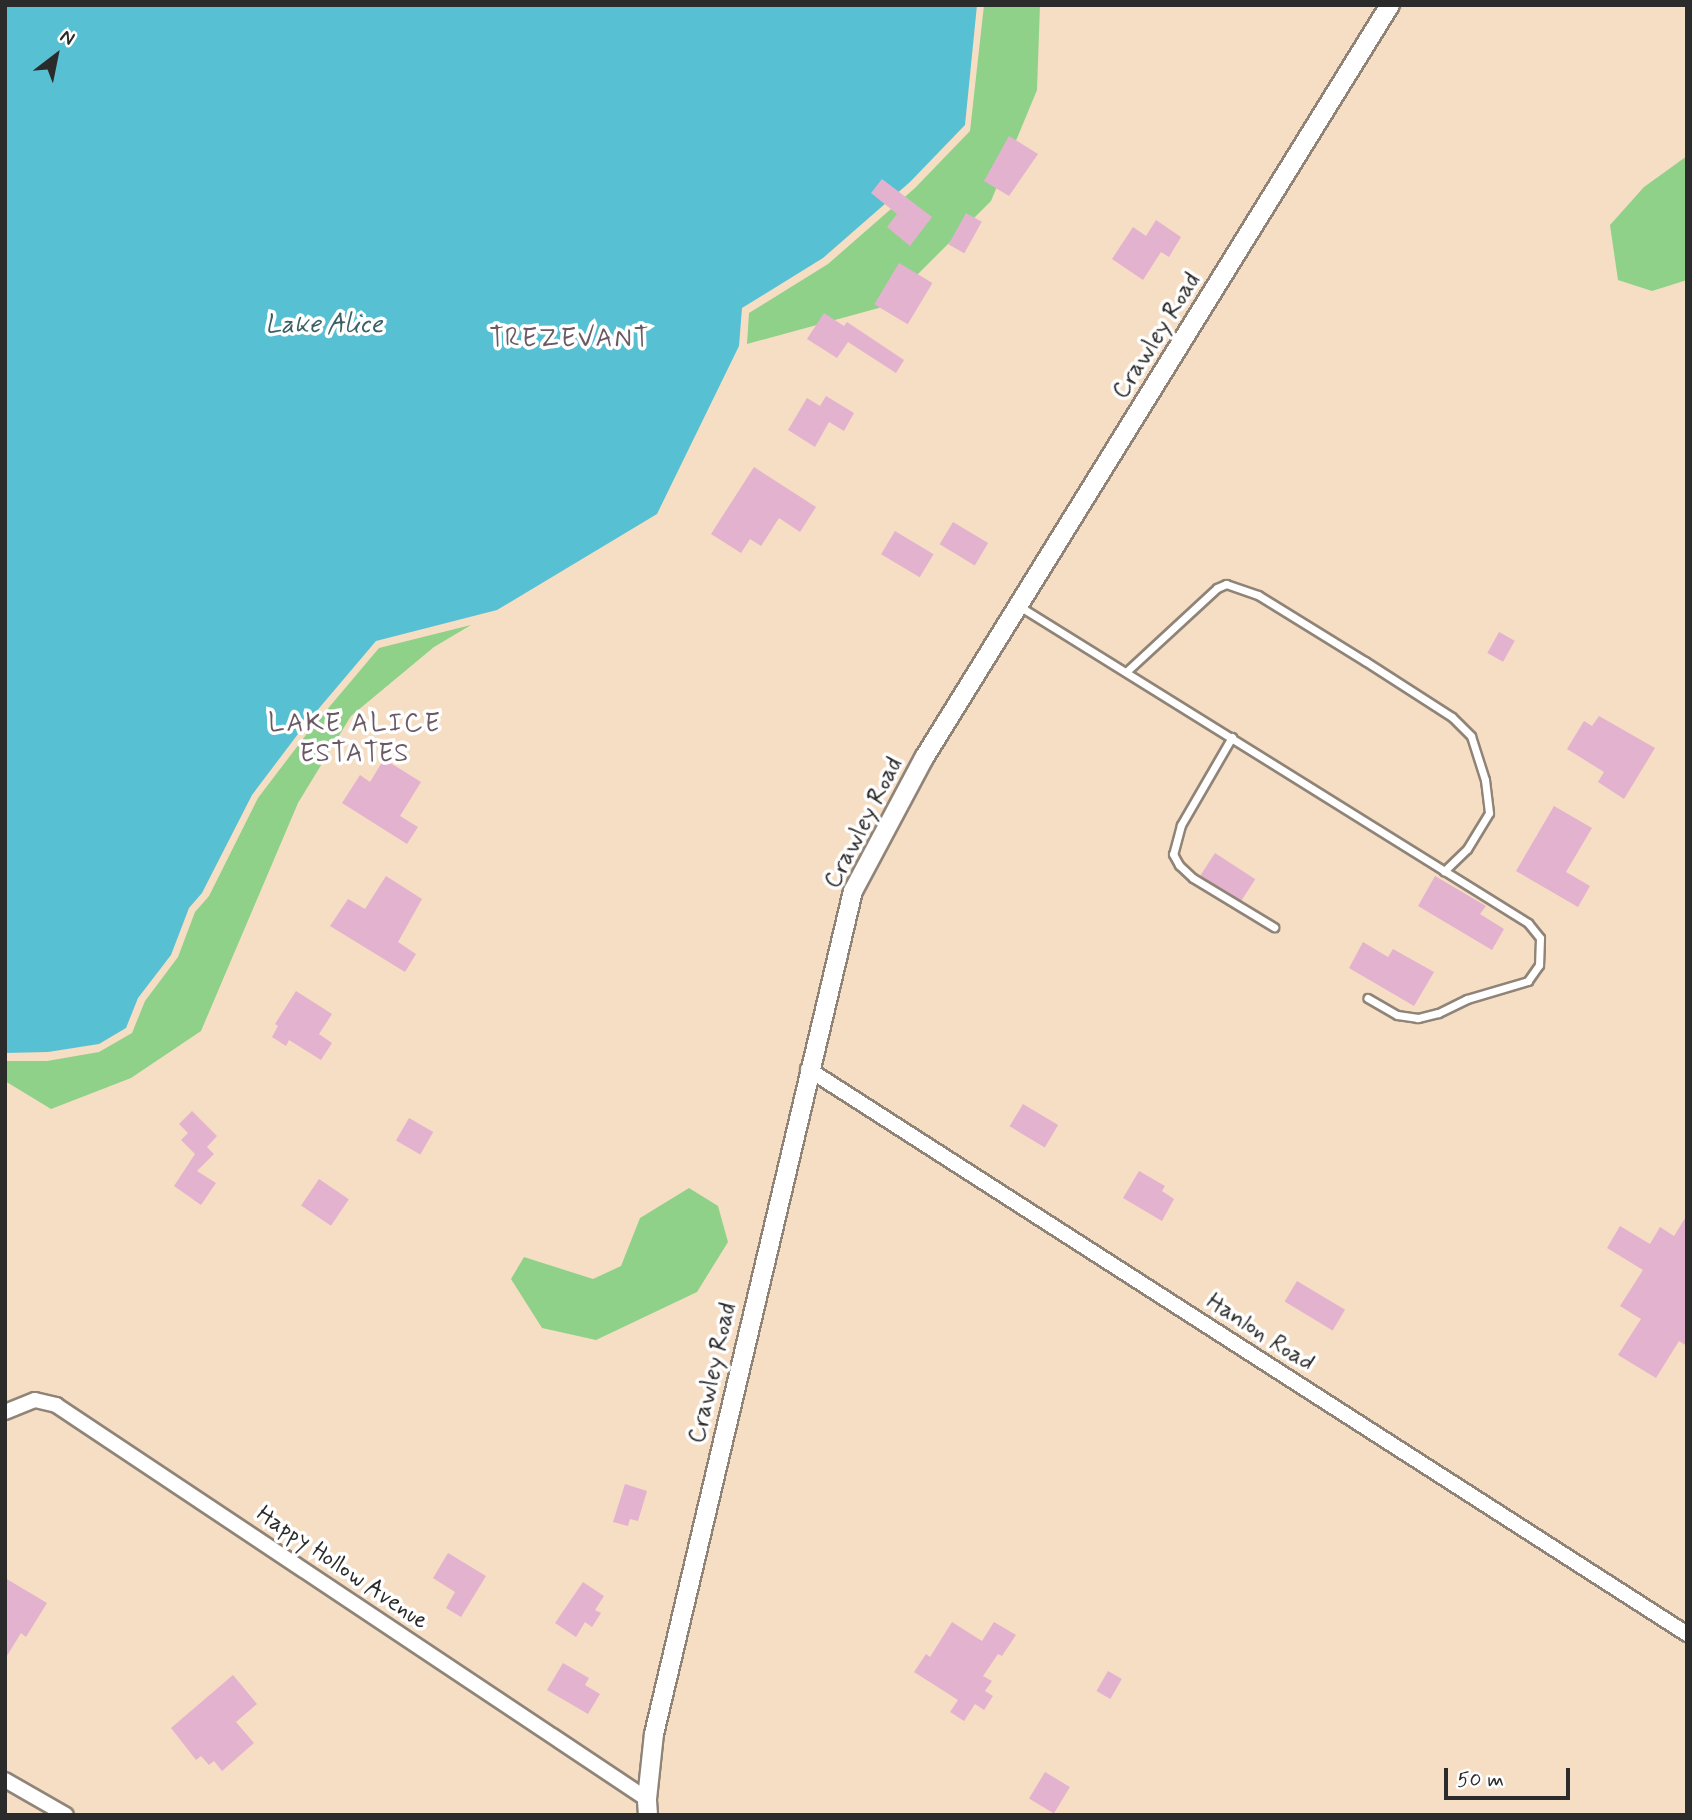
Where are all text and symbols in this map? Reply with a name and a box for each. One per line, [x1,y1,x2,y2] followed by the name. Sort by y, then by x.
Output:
[21,21,91,91] north arrow
[55,24,79,52] text: N
[1107,268,1207,404] street label: Crawley Road
[265,310,383,342] water label: Lake Alice
[487,324,653,356] district label: TREZEVANT
[269,709,441,770] district label: LAKE ALICE ESTATES
[819,753,909,893] street label: Crawley Road
[1201,1288,1319,1378] street label: Hanlon Road
[683,1300,743,1446] street label: Crawley Road
[247,1497,437,1639] street label: Happy Hollow Avenue
[1447,1754,1573,1798] scale bar
[1457,1766,1504,1794] text: 50 m

